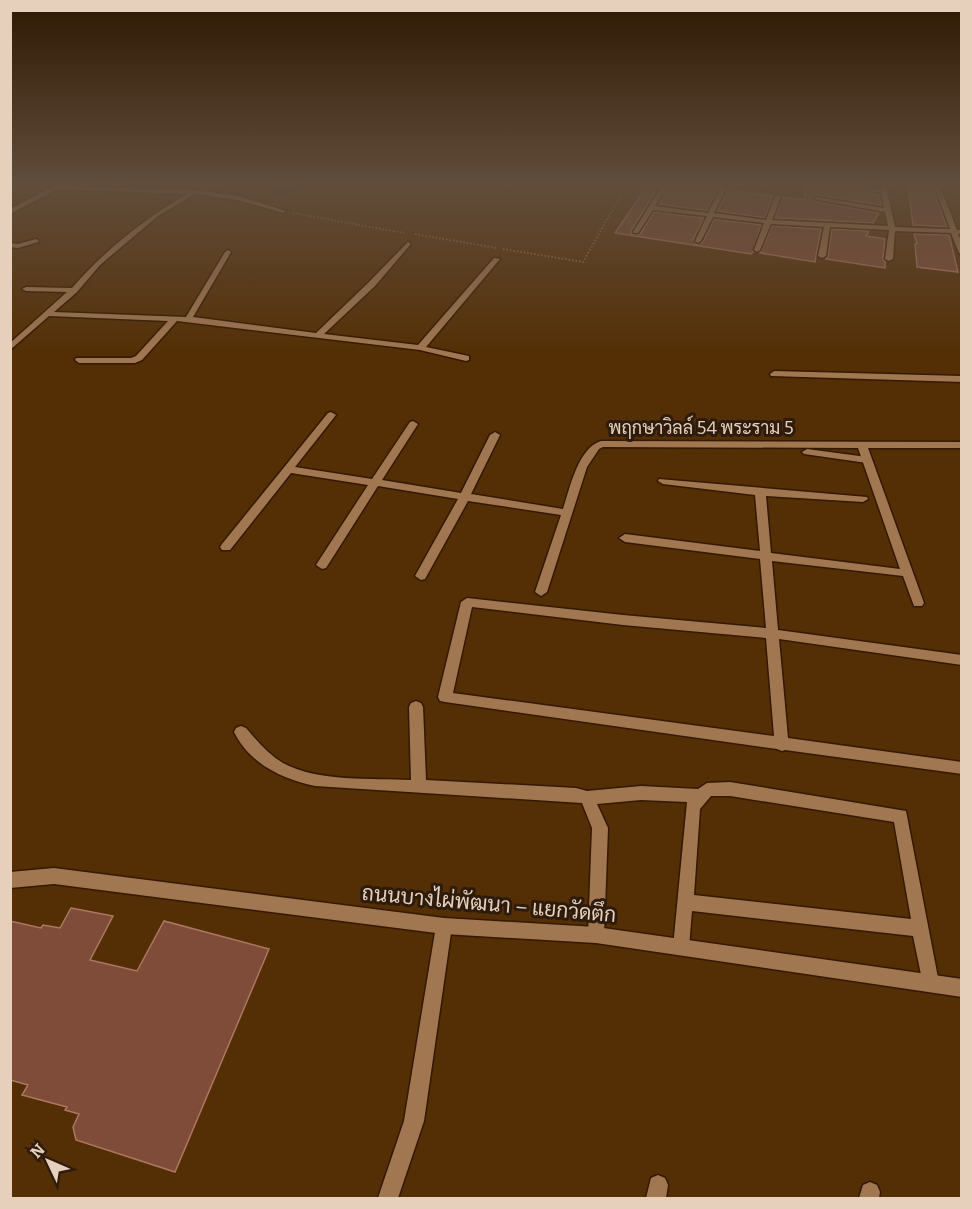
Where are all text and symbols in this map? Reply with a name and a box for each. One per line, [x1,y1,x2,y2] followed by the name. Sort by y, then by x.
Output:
[608,415,794,439] street label: พฤกษาวิลล์ 54 พระราม 5
[361,880,617,928] street label: ถนนบางไผ่พัฒนา – แยกวัดตึก
[18,1131,78,1191] north arrow
[26,1140,49,1162] text: N

